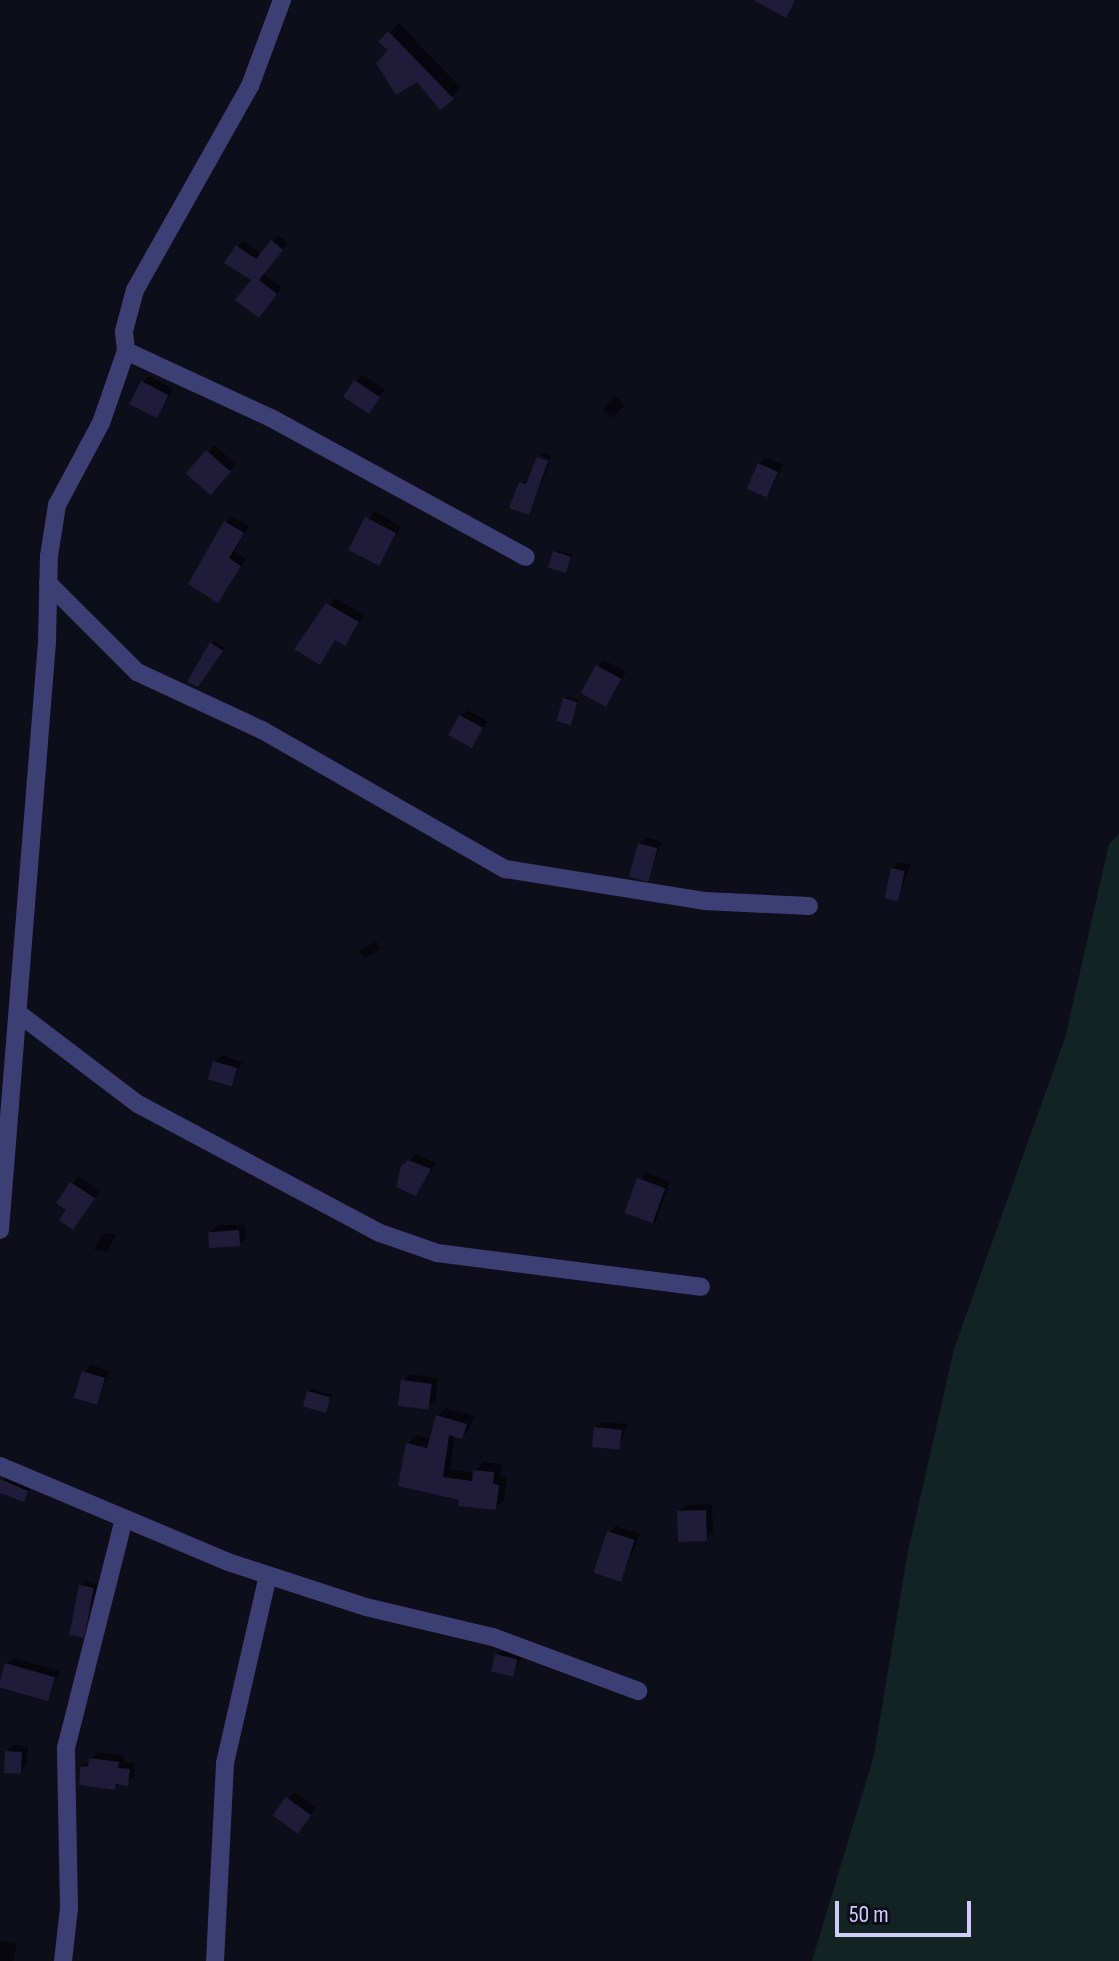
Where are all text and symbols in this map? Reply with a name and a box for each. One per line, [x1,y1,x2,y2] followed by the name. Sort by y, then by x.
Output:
[839,1885,975,1935] scale bar
[849,1900,889,1929] text: 50 m

